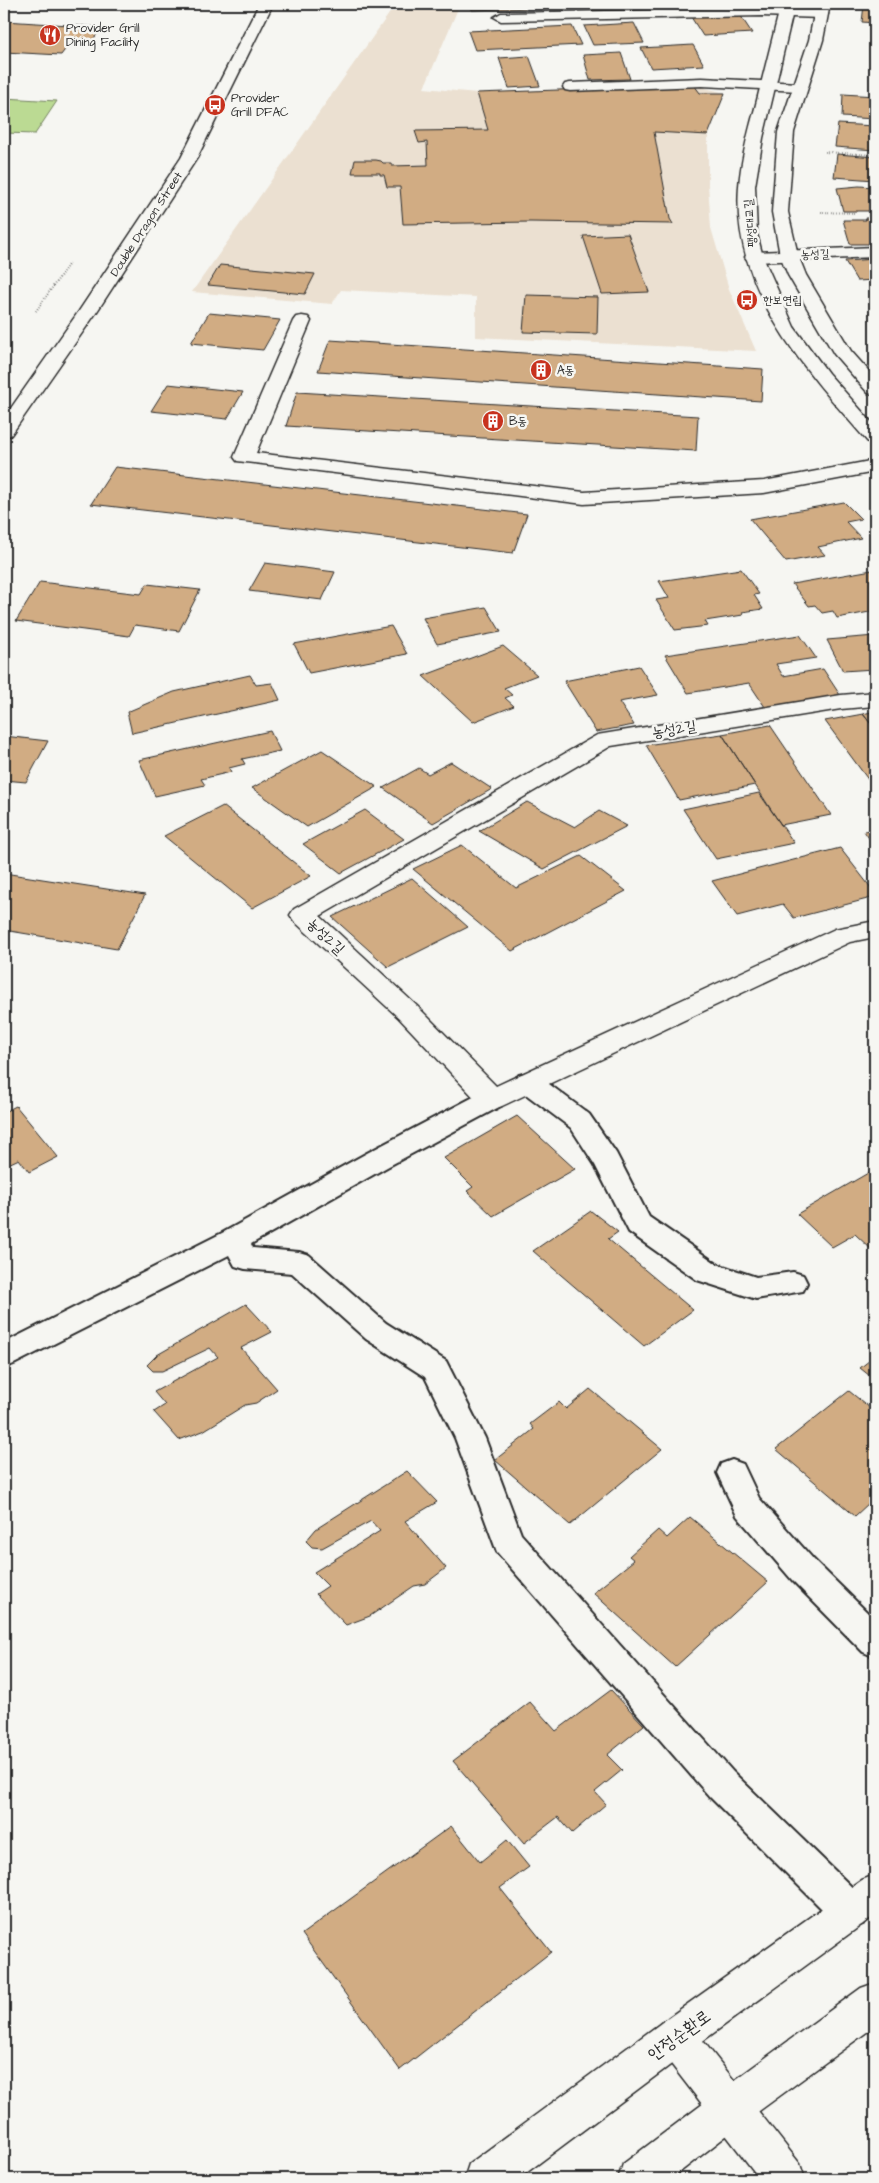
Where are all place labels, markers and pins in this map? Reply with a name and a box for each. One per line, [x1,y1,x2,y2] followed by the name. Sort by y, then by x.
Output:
[66,20,140,52] place label: Provider Grill Dining Facility
[38,23,62,47] restaurant icon: Provider Grill Dining Facility
[231,90,289,121] place label: Provider Grill DFAC
[203,93,227,117] bus stop icon: Provider Grill DFAC
[735,288,759,312] bus stop icon: 한보연립
[763,292,802,309] place label: 한보연립
[529,358,553,382] building icon: A동
[557,362,574,379] place label: A동
[481,409,505,433] building icon: B동
[509,413,527,430] place label: B동

